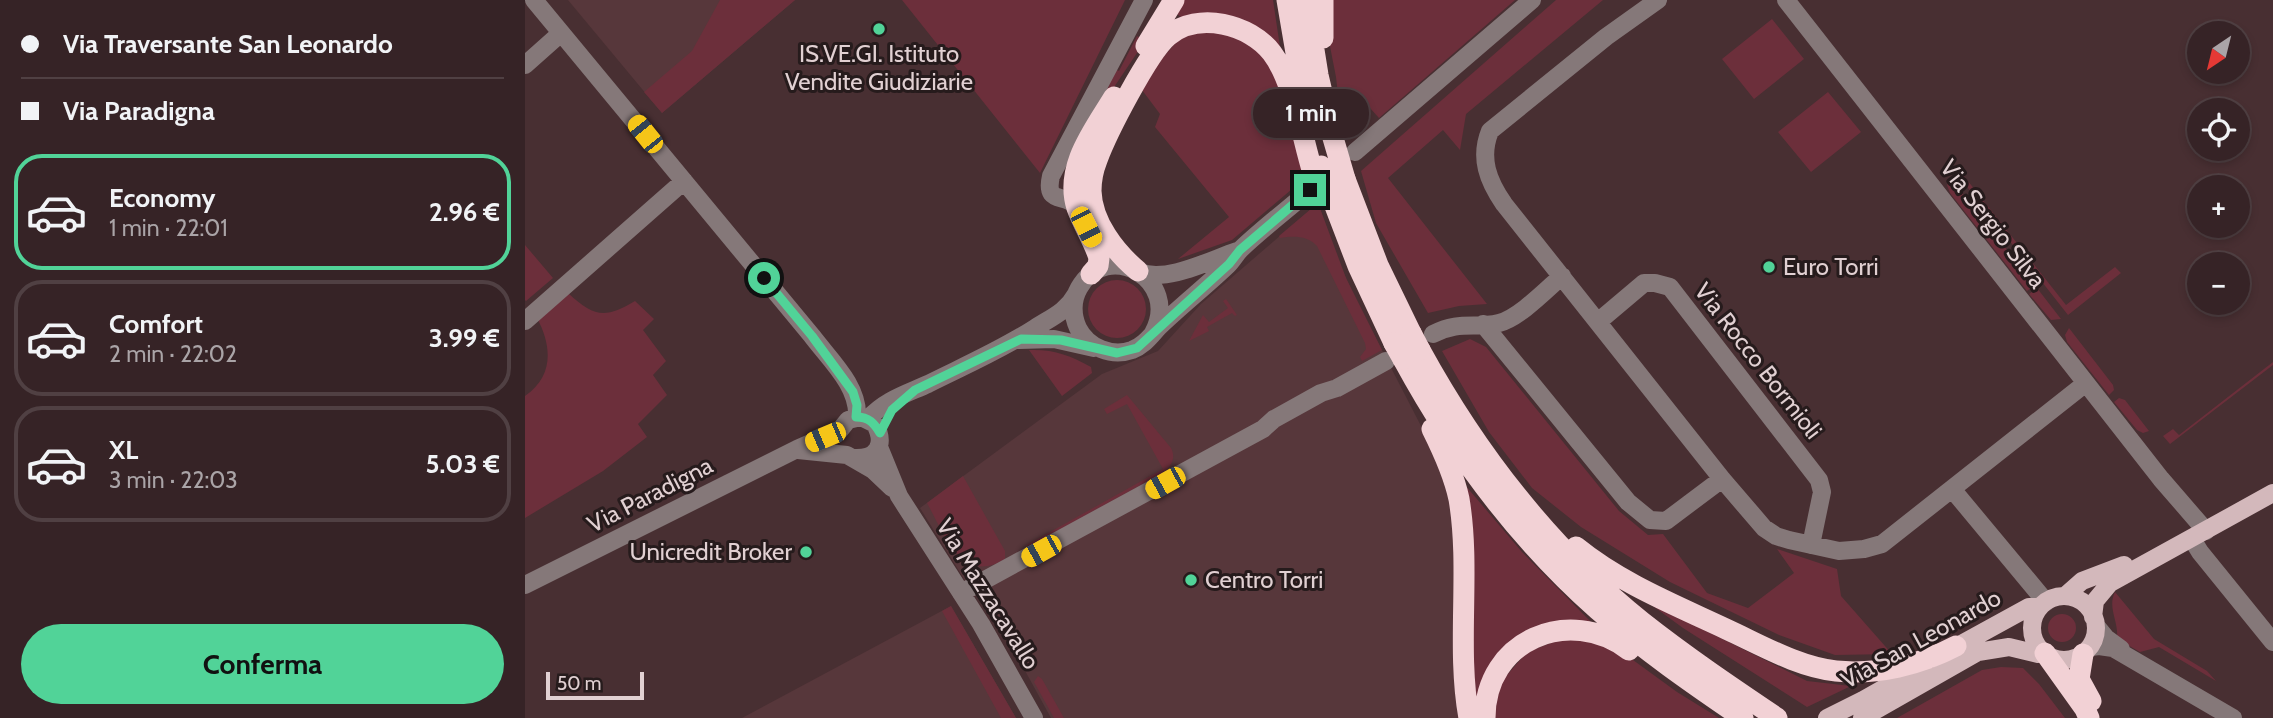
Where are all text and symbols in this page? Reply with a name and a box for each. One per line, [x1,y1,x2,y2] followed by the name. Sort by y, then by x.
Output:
[871,21,887,37] marker: IS.VE.GI. Istituto Vendite Giudiziarie
[2187,21,2251,84] north arrow
[2187,21,2250,315] map controls
[63,28,393,60] text: Via Traversante San Leonardo
[785,39,973,96] place label: IS.VE.GI. Istituto Vendite Giudiziarie
[1252,88,1368,138] callout: 1 min
[63,95,215,127] text: Via Paradigna
[2187,98,2250,161] button: locate
[1285,99,1337,127] text: 1 min
[624,111,667,157] car
[1934,154,2053,294] street label: Via Sergio Silva
[1294,174,1326,206] route end
[2187,175,2250,238] button: +
[25,181,88,244] icon: car
[109,182,215,214] text: Economy
[429,196,500,228] text: 2.96 €
[1068,204,1105,250] car
[109,214,228,242] text: 1 min · 22:01
[1783,252,1879,281] place label: Euro Torri
[2187,252,2250,315] button: −
[1761,259,1777,275] marker: Euro Torri
[748,262,780,294] route start
[1688,277,1828,445] street label: Via Rocco Bormioli
[25,307,88,370] icon: car
[109,308,203,340] text: Comfort
[429,322,500,354] text: 3.99 €
[109,340,237,368] text: 2 min · 22:02
[802,419,849,455] car
[25,433,88,496] icon: car
[109,434,138,466] text: XL
[426,448,500,480] text: 5.03 €
[582,450,718,539] street label: Via Paradigna
[1142,464,1189,502] car
[109,466,238,494] text: 3 min · 22:03
[930,513,1046,674] street label: Via Mazzacavallo
[1018,532,1065,570] car
[629,537,792,566] place label: Unicredit Broker
[798,544,814,560] marker: Unicredit Broker
[1205,565,1323,594] place label: Centro Torri
[1183,572,1199,588] marker: Centro Torri
[1836,583,2006,694] street label: Via San Leonardo
[21,624,504,704] button: Conferma
[546,669,644,701] scale bar
[557,672,601,695] text: 50 m

